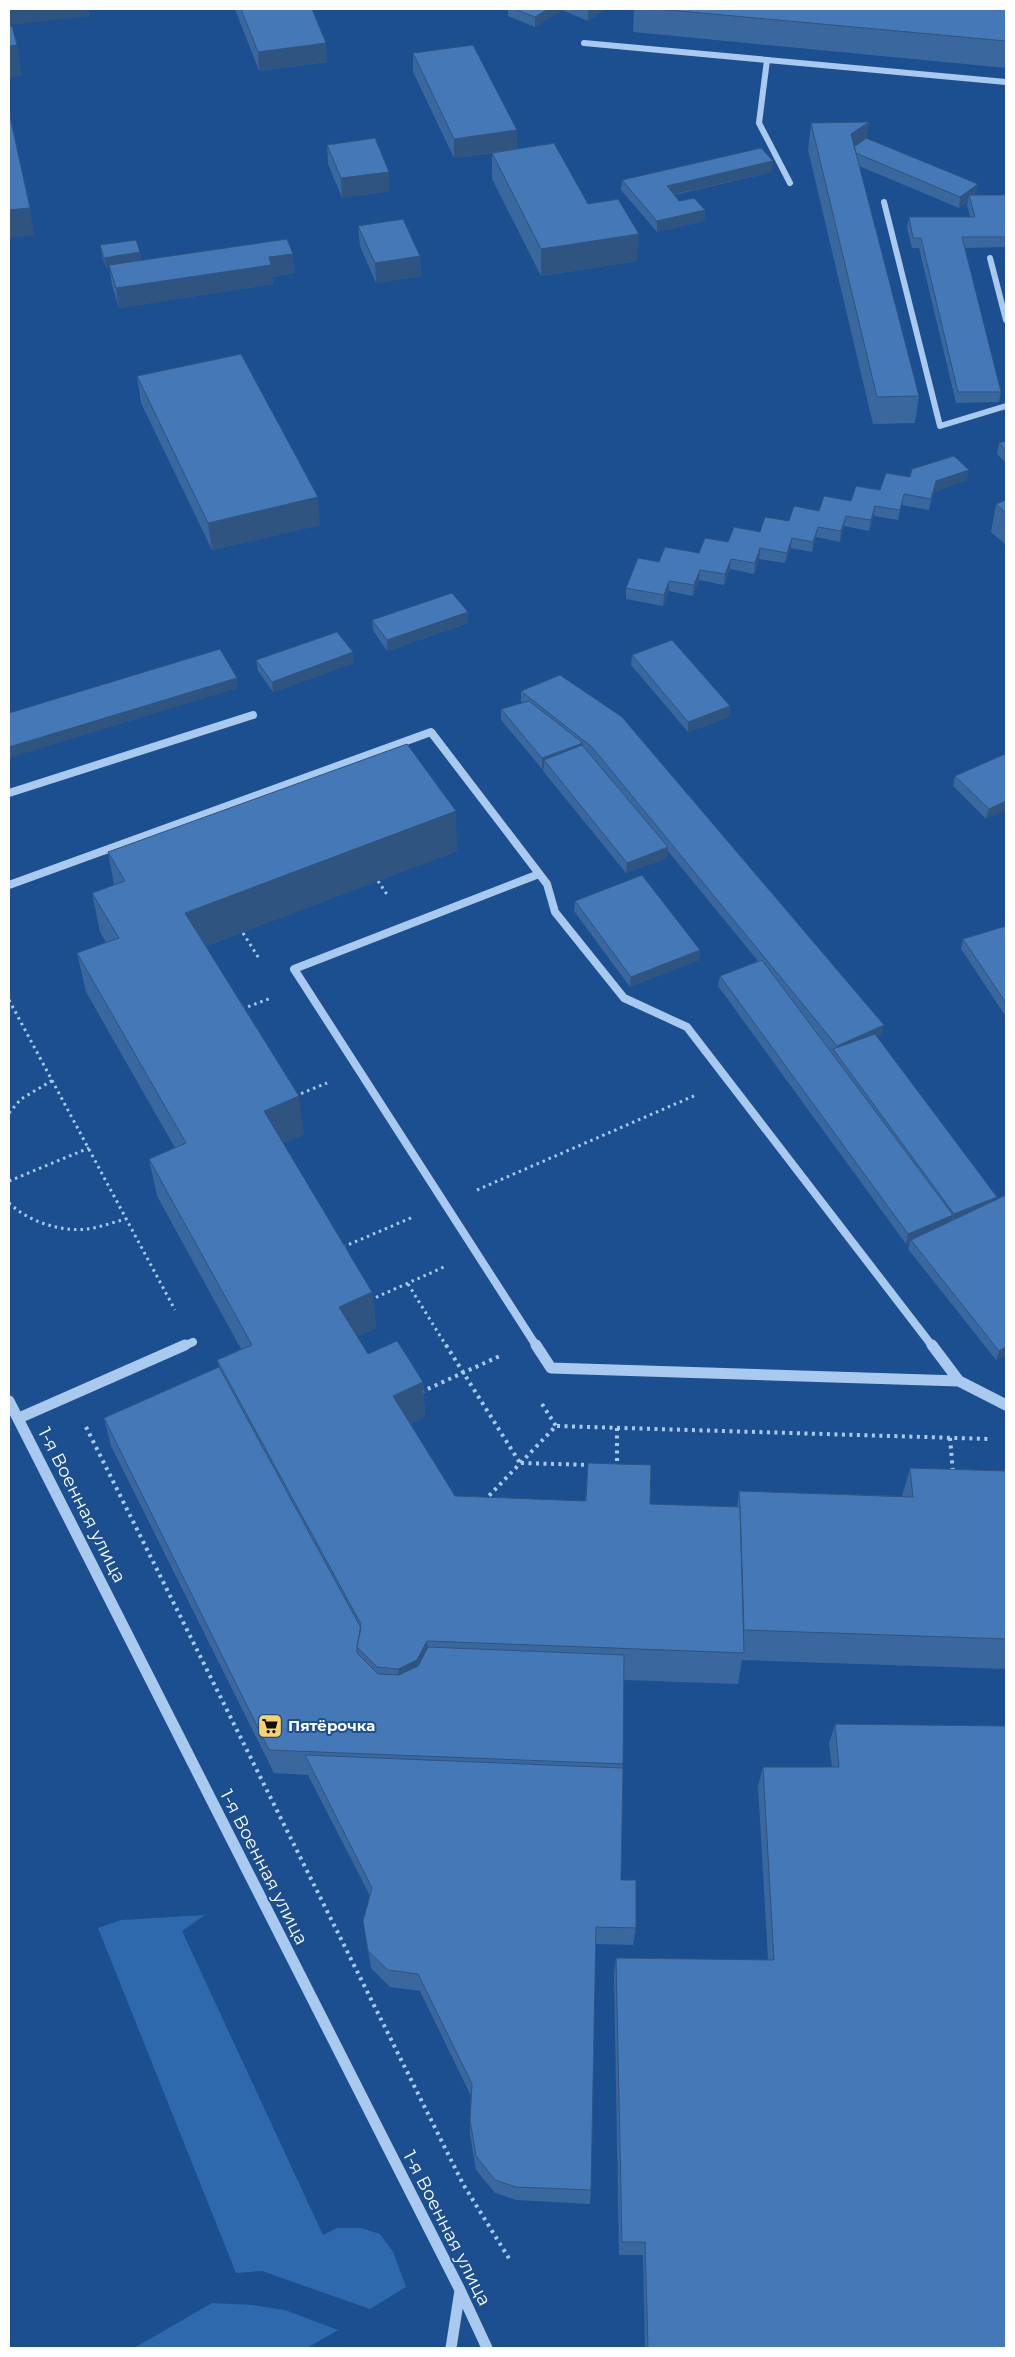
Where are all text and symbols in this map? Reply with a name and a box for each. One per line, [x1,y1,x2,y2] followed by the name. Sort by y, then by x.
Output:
[33,1424,131,1586] street label: 1-я Военная улица
[257,1713,283,1739] supermarket icon: Пятёрочка
[288,1716,375,1735] place label: Пятёрочка
[215,1786,313,1948] street label: 1-я Военная улица
[398,2147,496,2309] street label: 1-я Военная улица

